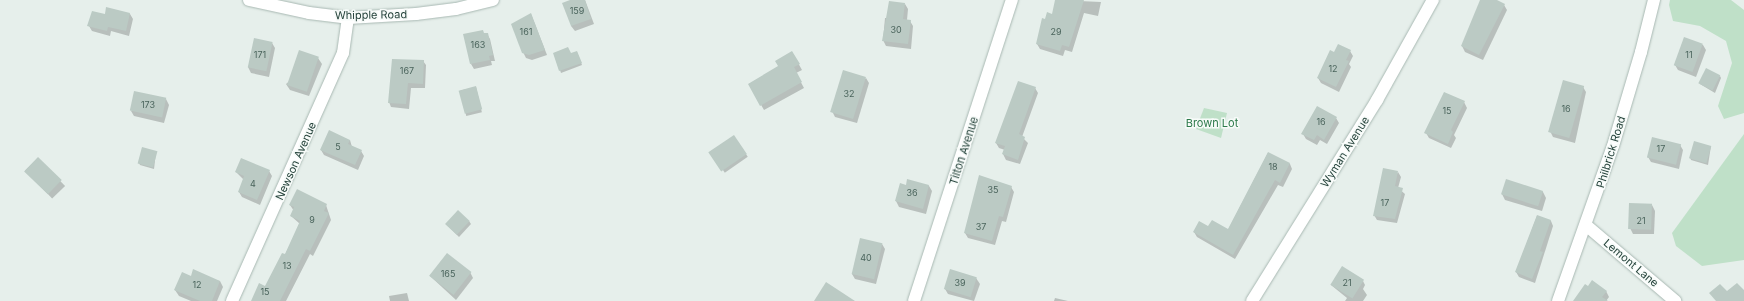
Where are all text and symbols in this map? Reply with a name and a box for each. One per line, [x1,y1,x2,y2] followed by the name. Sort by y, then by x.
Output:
[570,6,584,16] house number: 159
[335,8,407,22] street label: Whipple Road
[890,25,902,35] house number: 30
[520,27,532,37] house number: 161
[1050,27,1062,37] house number: 29
[471,40,485,50] house number: 163
[254,50,266,60] house number: 171
[1685,50,1693,60] house number: 11
[1328,64,1338,74] house number: 12
[400,66,414,76] house number: 167
[843,89,855,99] house number: 32
[141,100,155,110] house number: 173
[1561,104,1571,114] house number: 16
[1442,106,1452,116] house number: 15
[1318,114,1372,190] street label: Wyman Avenue
[1594,114,1628,190] street label: Philbrick Road
[947,115,981,187] street label: Tilton Avenue
[1186,116,1238,130] park label: Brown Lot
[1316,117,1326,127] house number: 16
[273,120,319,202] street label: Newson Avenue
[335,142,341,152] house number: 5
[1657,144,1665,154] house number: 17
[1268,162,1278,172] house number: 18
[250,179,256,189] house number: 4
[987,185,999,195] house number: 35
[906,188,918,198] house number: 36
[1381,198,1389,208] house number: 17
[309,215,315,225] house number: 9
[1636,216,1646,226] house number: 21
[976,222,986,232] house number: 37
[1601,236,1661,290] street label: Lemont Lane
[860,253,872,263] house number: 40
[282,261,292,271] house number: 13
[441,269,455,279] house number: 165
[954,278,966,288] house number: 39
[1342,278,1352,288] house number: 21
[192,280,202,290] house number: 12
[260,287,270,297] house number: 15

